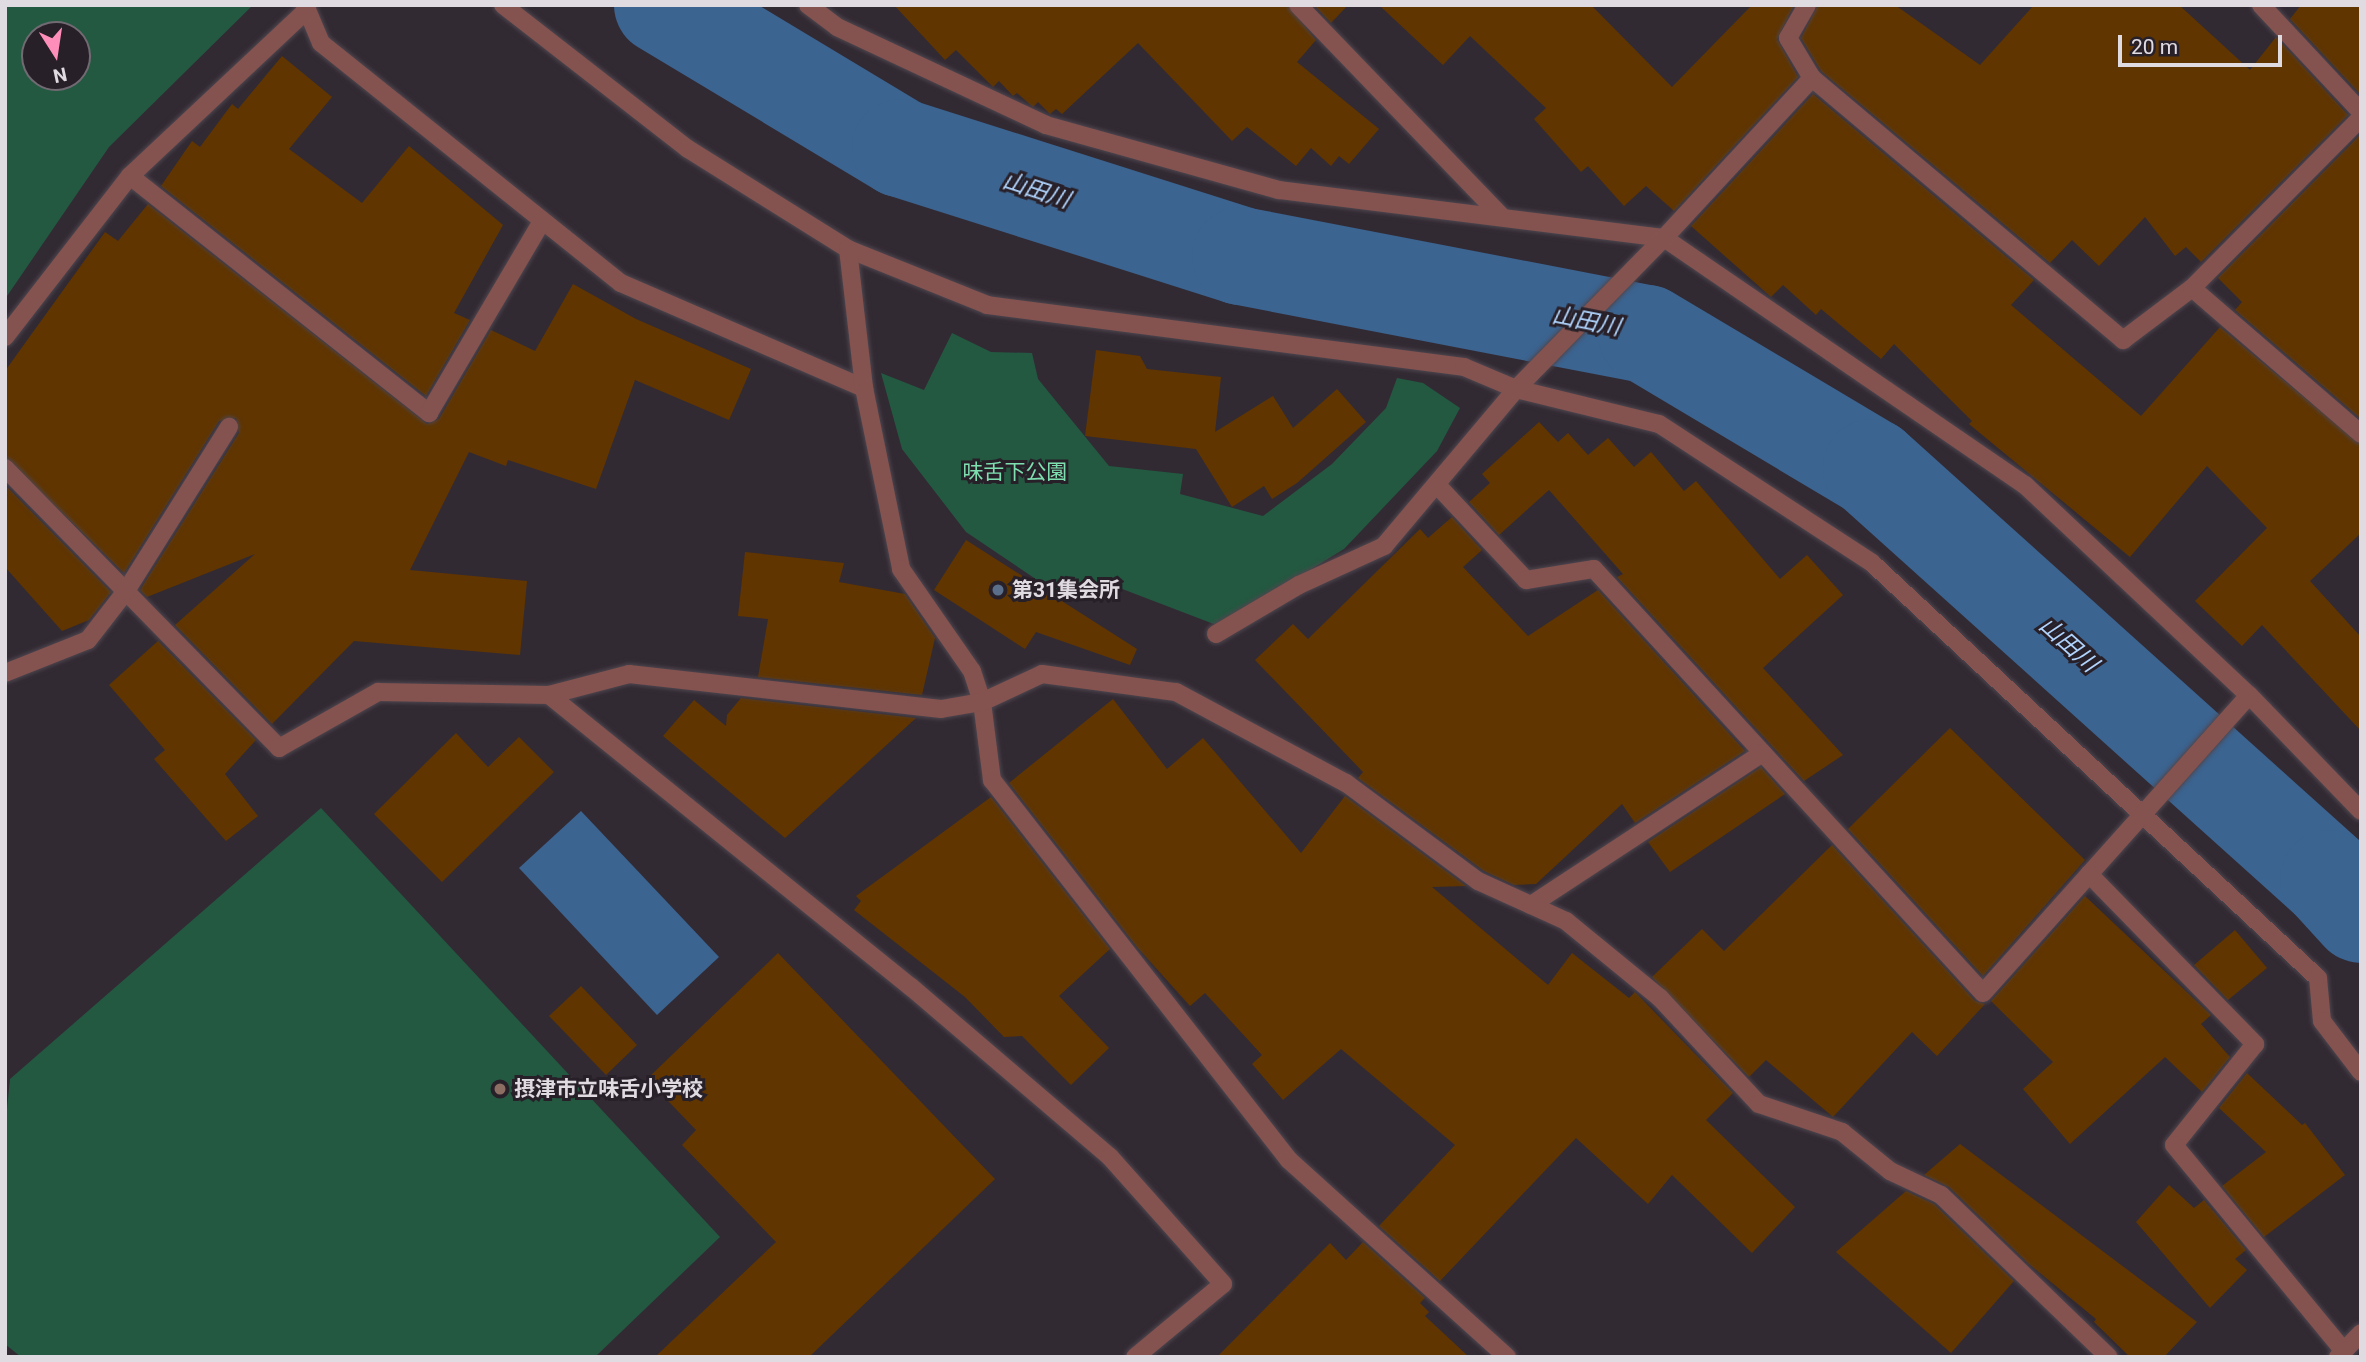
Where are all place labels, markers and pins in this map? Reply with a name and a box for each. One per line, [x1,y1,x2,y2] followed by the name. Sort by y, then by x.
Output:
[1012,577,1120,603] place label: 第31集会所
[990,582,1006,598] marker: 第31集会所
[514,1076,703,1102] place label: 摂津市立味舌小学校
[492,1081,508,1097] marker: 摂津市立味舌小学校

